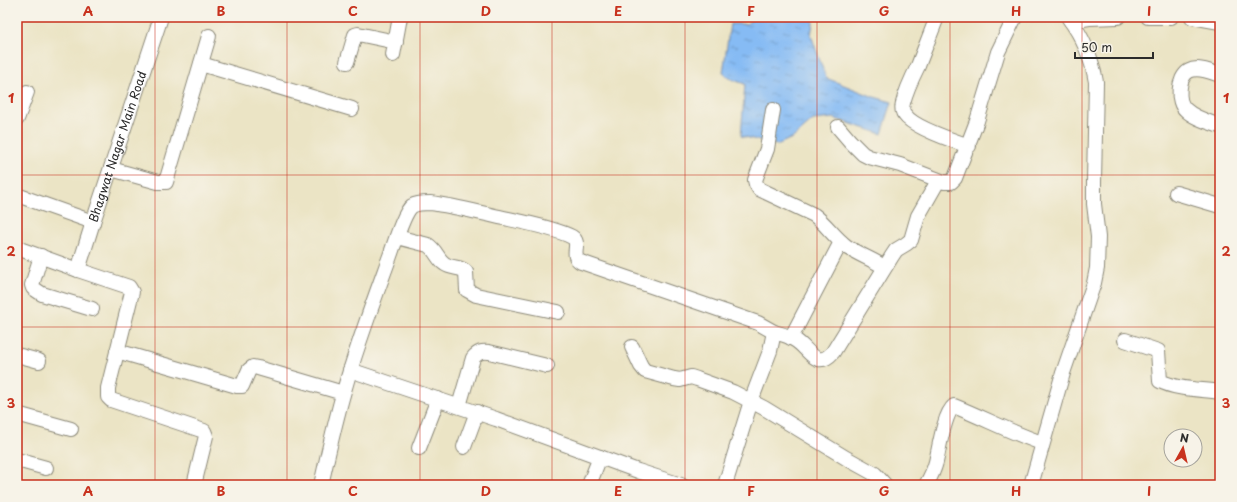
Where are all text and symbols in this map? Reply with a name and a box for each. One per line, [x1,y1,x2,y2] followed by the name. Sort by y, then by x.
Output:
[83,1,93,20] text: A
[217,1,226,20] text: B
[348,1,358,20] text: C
[481,1,491,20] text: D
[614,1,622,20] text: E
[747,1,755,20] text: F
[879,1,889,20] text: G
[1011,1,1021,20] text: H
[1147,1,1151,20] text: I
[1075,34,1153,60] scale bar
[1081,38,1112,56] text: 50 m
[84,69,150,224] street label: Bhagwat Nagar Main Road
[8,88,14,107] text: 1
[1223,88,1229,107] text: 1
[6,241,16,260] text: 2
[1221,241,1231,260] text: 2
[7,393,16,412] text: 3
[1222,393,1231,412] text: 3
[1163,428,1203,468] north arrow
[1179,429,1190,447] text: N
[83,481,93,500] text: A
[217,481,226,500] text: B
[348,481,358,500] text: C
[481,481,491,500] text: D
[614,481,622,500] text: E
[747,481,755,500] text: F
[879,481,889,500] text: G
[1011,481,1021,500] text: H
[1147,481,1151,500] text: I

